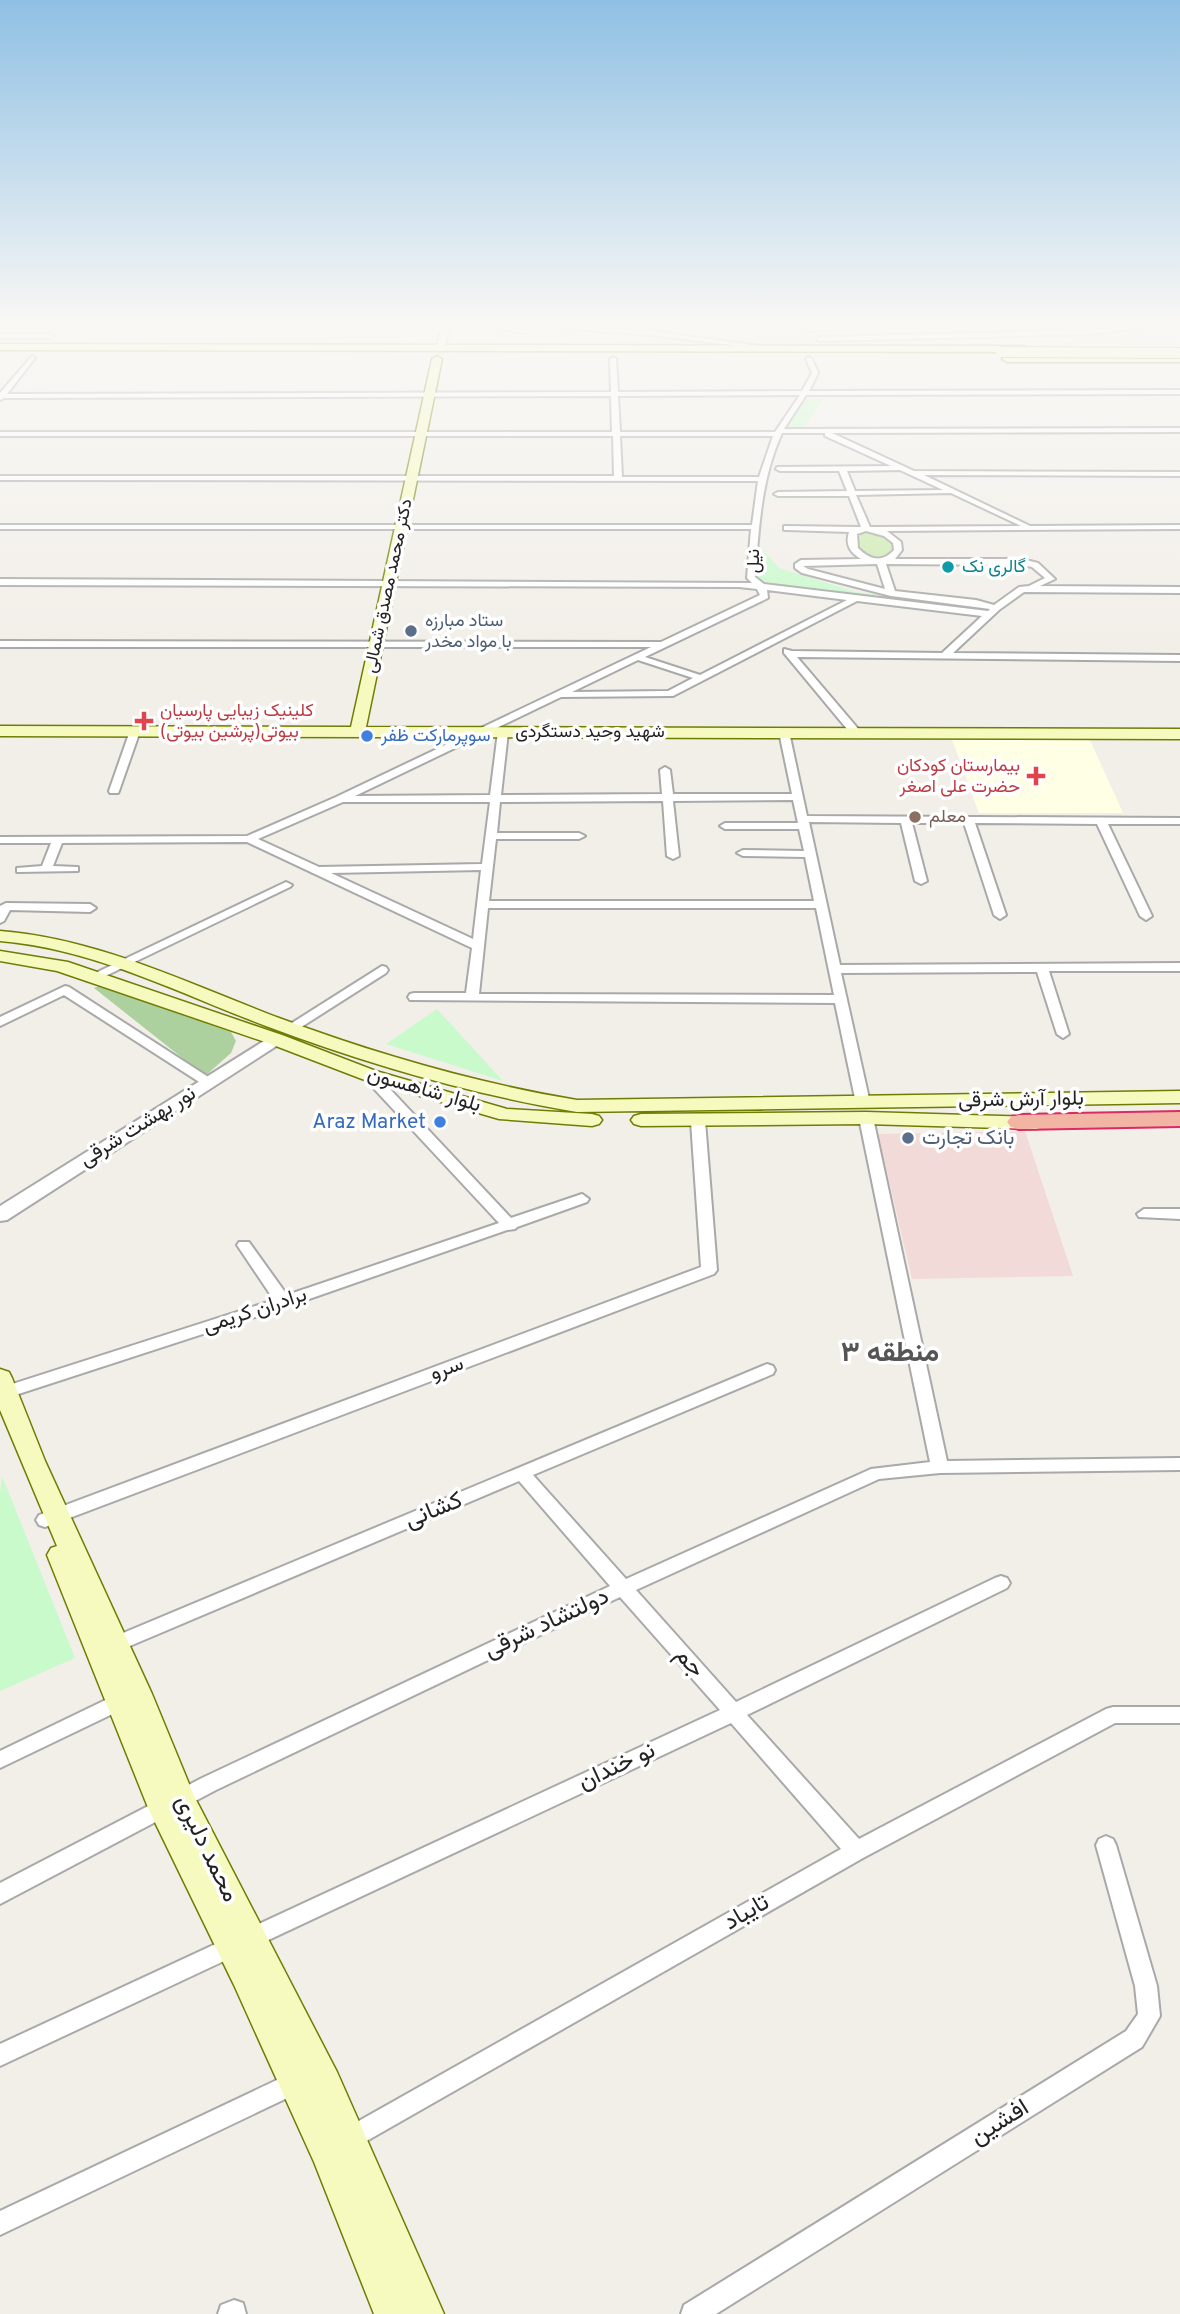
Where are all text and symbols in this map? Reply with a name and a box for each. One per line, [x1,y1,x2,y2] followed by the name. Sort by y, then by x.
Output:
[359,497,419,675] street label: دکتر محمد مصدق شمالی
[743,549,766,573] street label: نیل
[962,556,1026,579] place label: گالری نک
[940,559,956,575] marker: گالری نک
[424,610,511,654] place label: ستاد مبارزه با مواد مخدر
[403,623,419,639] marker: ستاد مبارزه با مواد مخدر
[160,700,313,744] place label: کلینیک زیبایی پارسیان بیوتی(پرشین بیوتی)
[134,711,154,731] marker: کلینیک زیبایی پارسیان بیوتی(پرشین بیوتی)
[515,721,665,744] street label: شهید وحید دستگردی
[380,725,490,748] place label: سوپرمارکت ظفر
[359,728,375,744] marker: سوپرمارکت ظفر
[897,755,1020,799] place label: بیمارستان کودکان حضرت علی اصغر
[1026,766,1046,786] marker: بیمارستان کودکان حضرت علی اصغر
[929,806,966,829] place label: معلم
[907,809,923,825] marker: معلم
[364,1061,484,1119] street label: بلوار شاهسون
[75,1080,201,1174] street label: نور بهشت شرقی
[958,1085,1084,1115] street label: بلوار آرش شرقی
[312,1109,426,1136] place label: Araz Market
[432,1114,448,1130] marker: Araz Market
[922,1125,1015,1152] place label: بانک تجارت
[900,1130,916,1146] marker: بانک تجارت
[200,1282,310,1340] street label: برادران کریمی
[841,1336,939,1372] district label: منطقه ۳
[427,1351,467,1387] street label: سرو
[401,1486,467,1536] street label: کشانی
[480,1582,614,1666] street label: دولتشاد شرقی
[667,1641,711,1685] street label: جم
[574,1736,660,1798] street label: نو خندان
[167,1791,245,1907] street label: محمد دلیری
[719,1888,775,1938] street label: تایباد
[965,2093,1035,2153] street label: افشین

